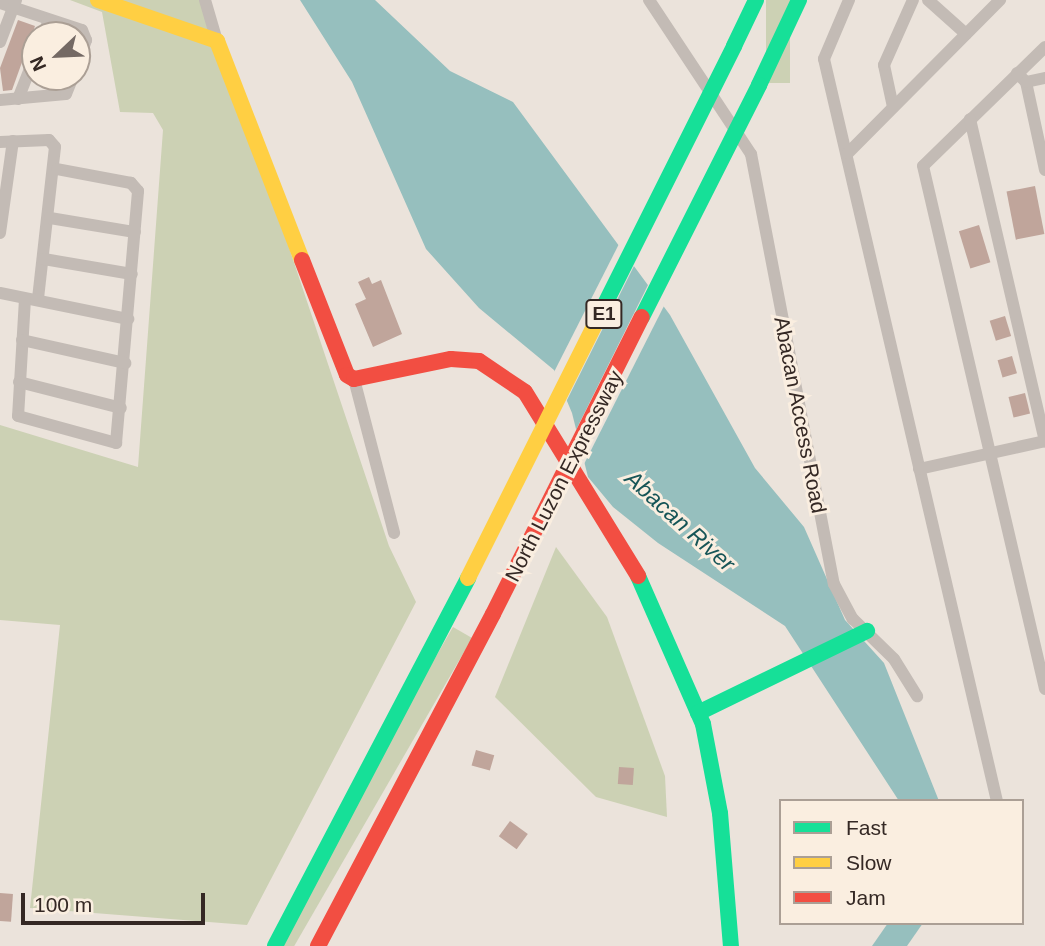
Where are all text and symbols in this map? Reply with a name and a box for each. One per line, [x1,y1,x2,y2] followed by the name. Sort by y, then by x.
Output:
[21,21,91,91] north arrow
[26,53,50,74] text: N
[585,298,623,330] road number: E1
[768,314,832,516] street label: Abacan Access Road
[500,366,628,586] street label: North Luzon Expressway
[619,465,741,577] water label: Abacan River
[779,799,1024,925] legend
[846,816,887,839] text: Fast
[846,851,892,874] text: Slow
[24,880,208,924] scale bar
[846,886,886,909] text: Jam
[34,893,92,916] text: 100 m

